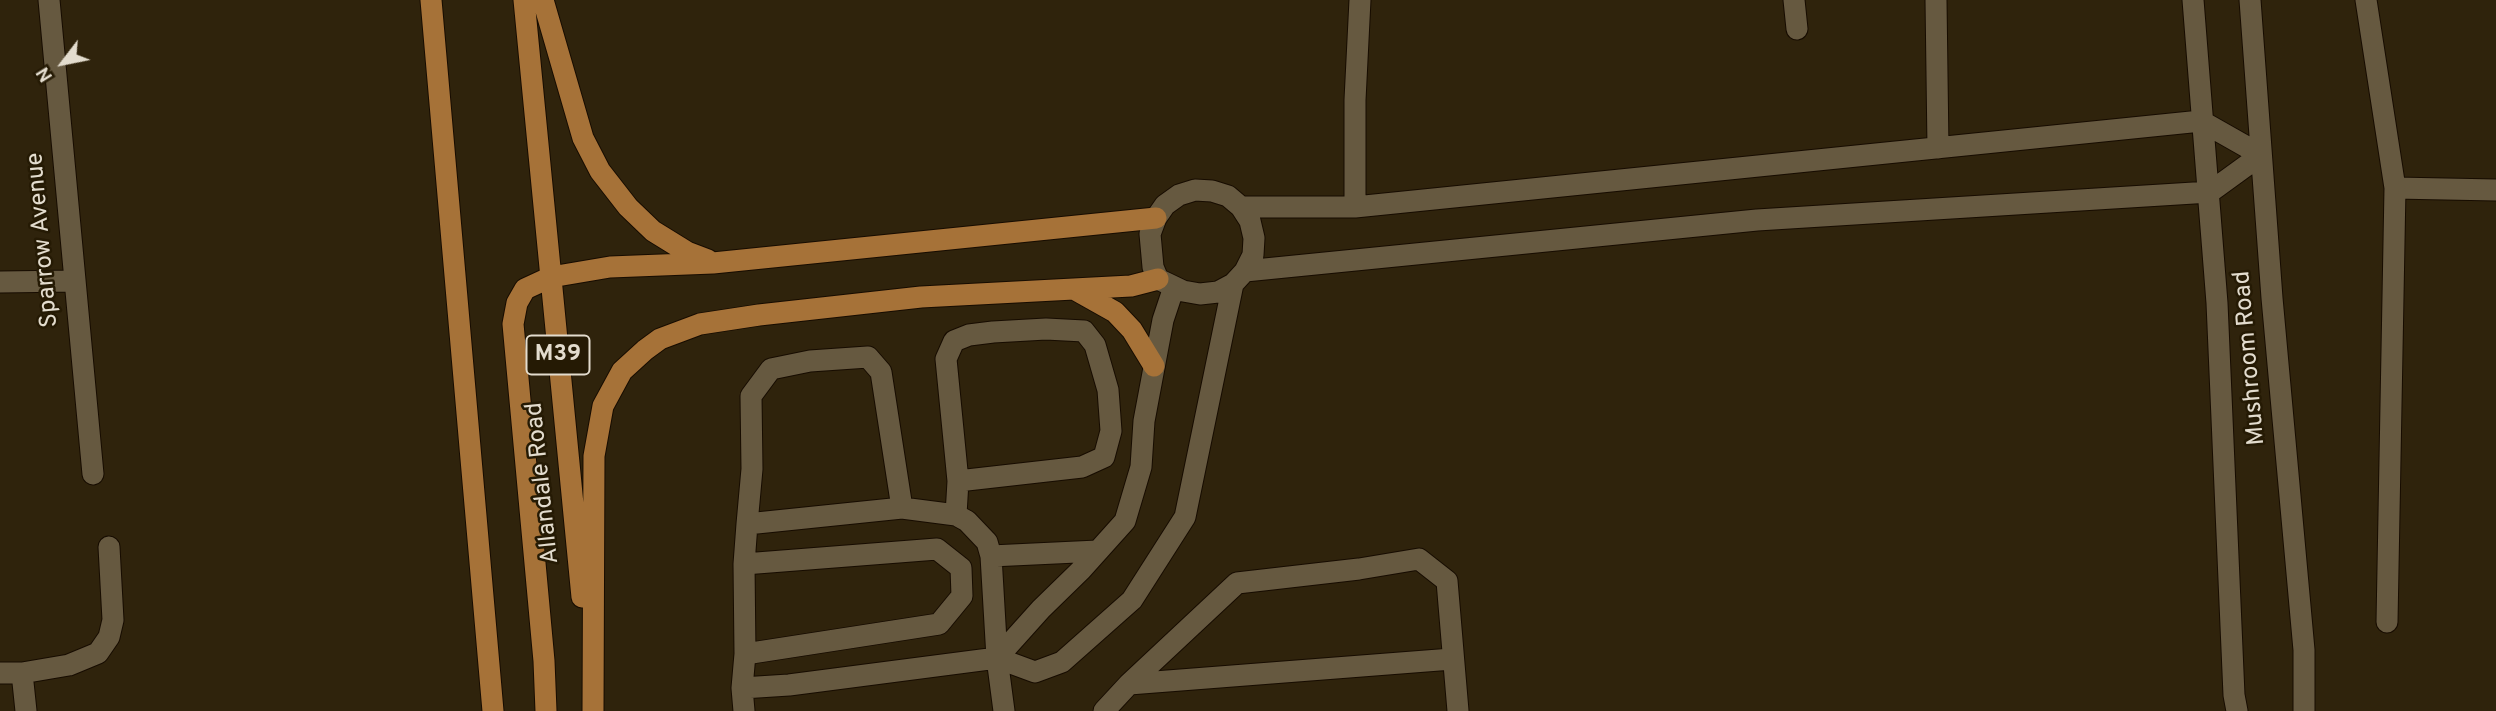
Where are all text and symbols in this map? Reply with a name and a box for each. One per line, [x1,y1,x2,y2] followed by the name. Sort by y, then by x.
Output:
[28,28,98,98] north arrow
[31,62,59,86] text: N
[22,151,66,329] street label: Sparrow Avenue
[2229,269,2273,447] street label: Mushroom Road
[526,336,590,374] road number: M39
[521,401,567,565] street label: Allandale Road

